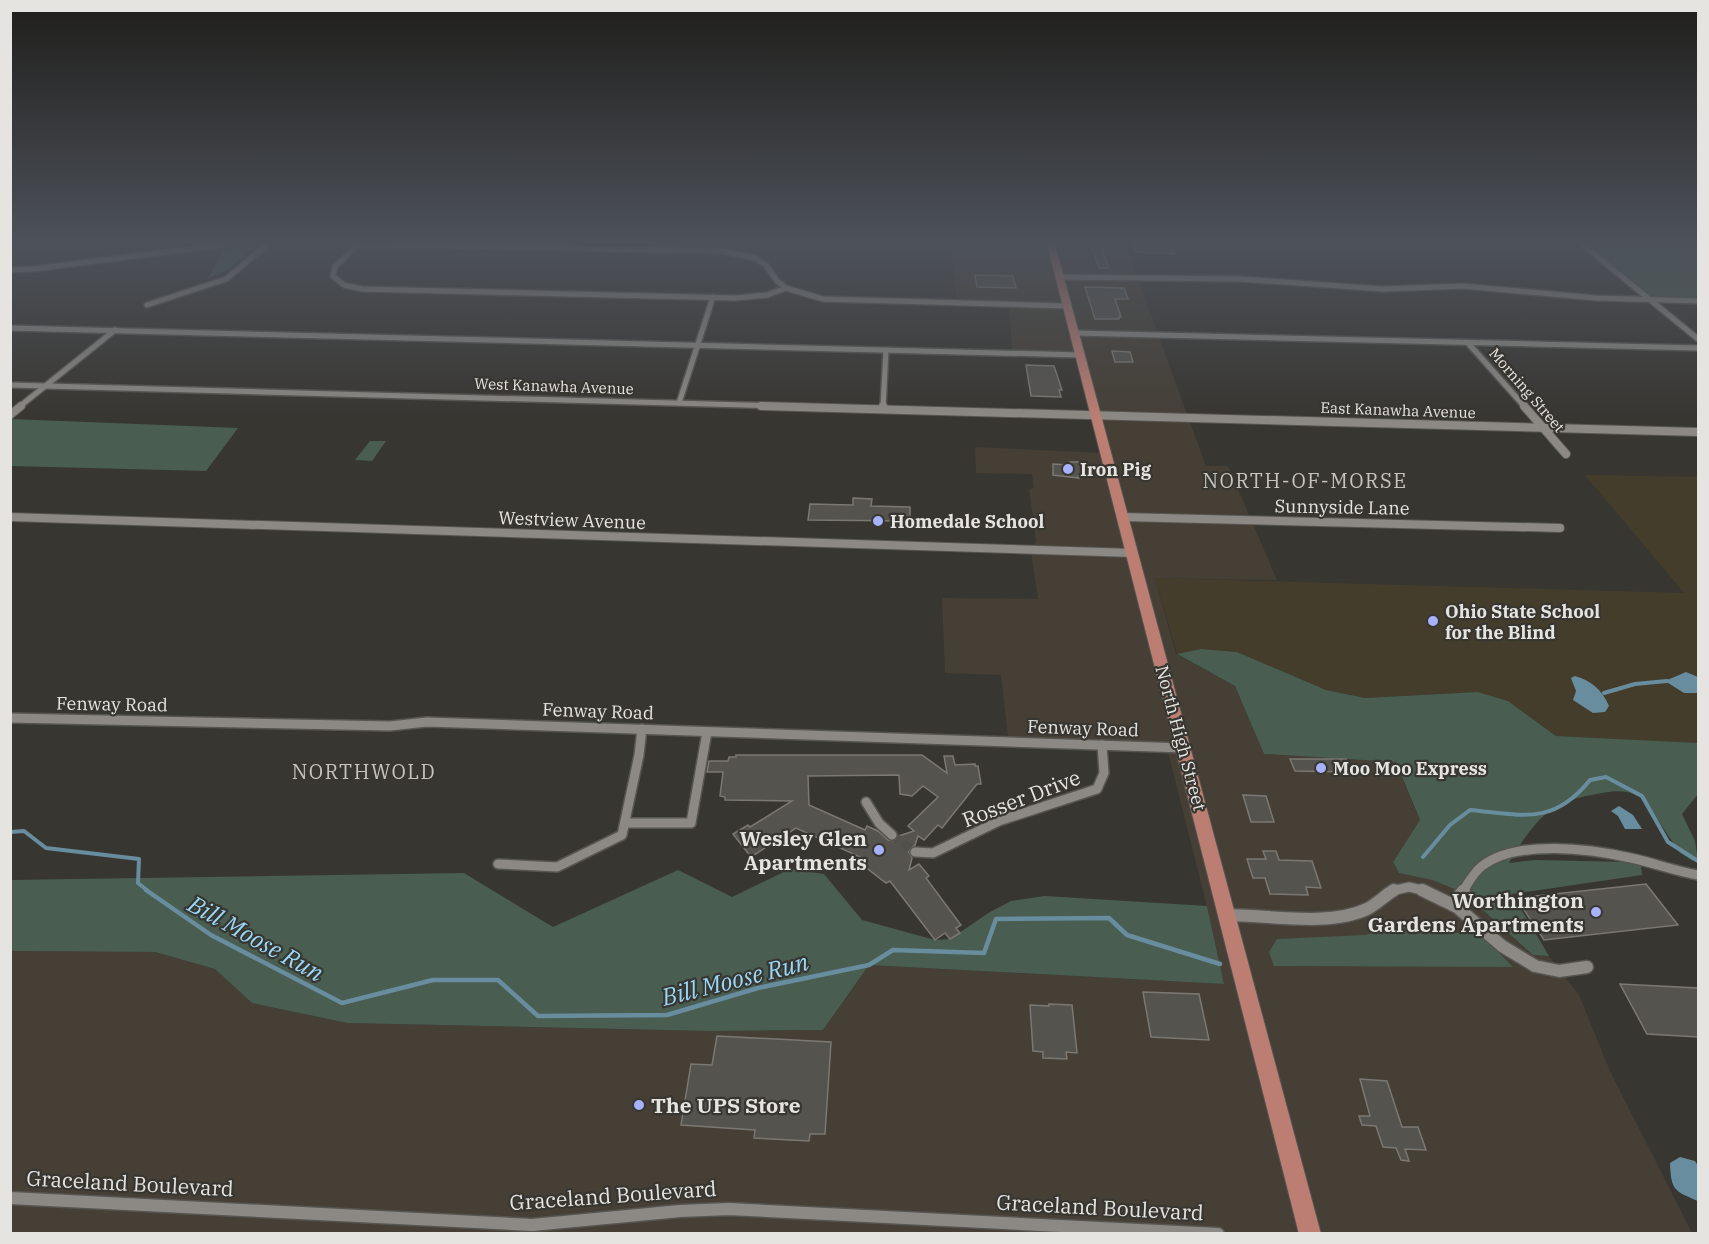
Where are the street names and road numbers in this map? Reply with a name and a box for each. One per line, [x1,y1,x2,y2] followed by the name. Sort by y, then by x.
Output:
[1485,344,1569,436] street label: Morning Street
[474,374,634,398] street label: West Kanawha Avenue
[1320,398,1476,422] street label: East Kanawha Avenue
[1274,494,1410,520] street label: Sunnyside Lane
[498,506,646,534] street label: Westview Avenue
[1151,663,1211,813] street label: North High Street
[56,692,168,716] street label: Fenway Road
[542,698,654,724] street label: Fenway Road
[1027,715,1139,741] street label: Fenway Road
[958,763,1084,833] street label: Rosser Drive
[26,1164,235,1202] street label: Graceland Boulevard
[508,1174,718,1216] street label: Graceland Boulevard
[996,1188,1205,1226] street label: Graceland Boulevard

